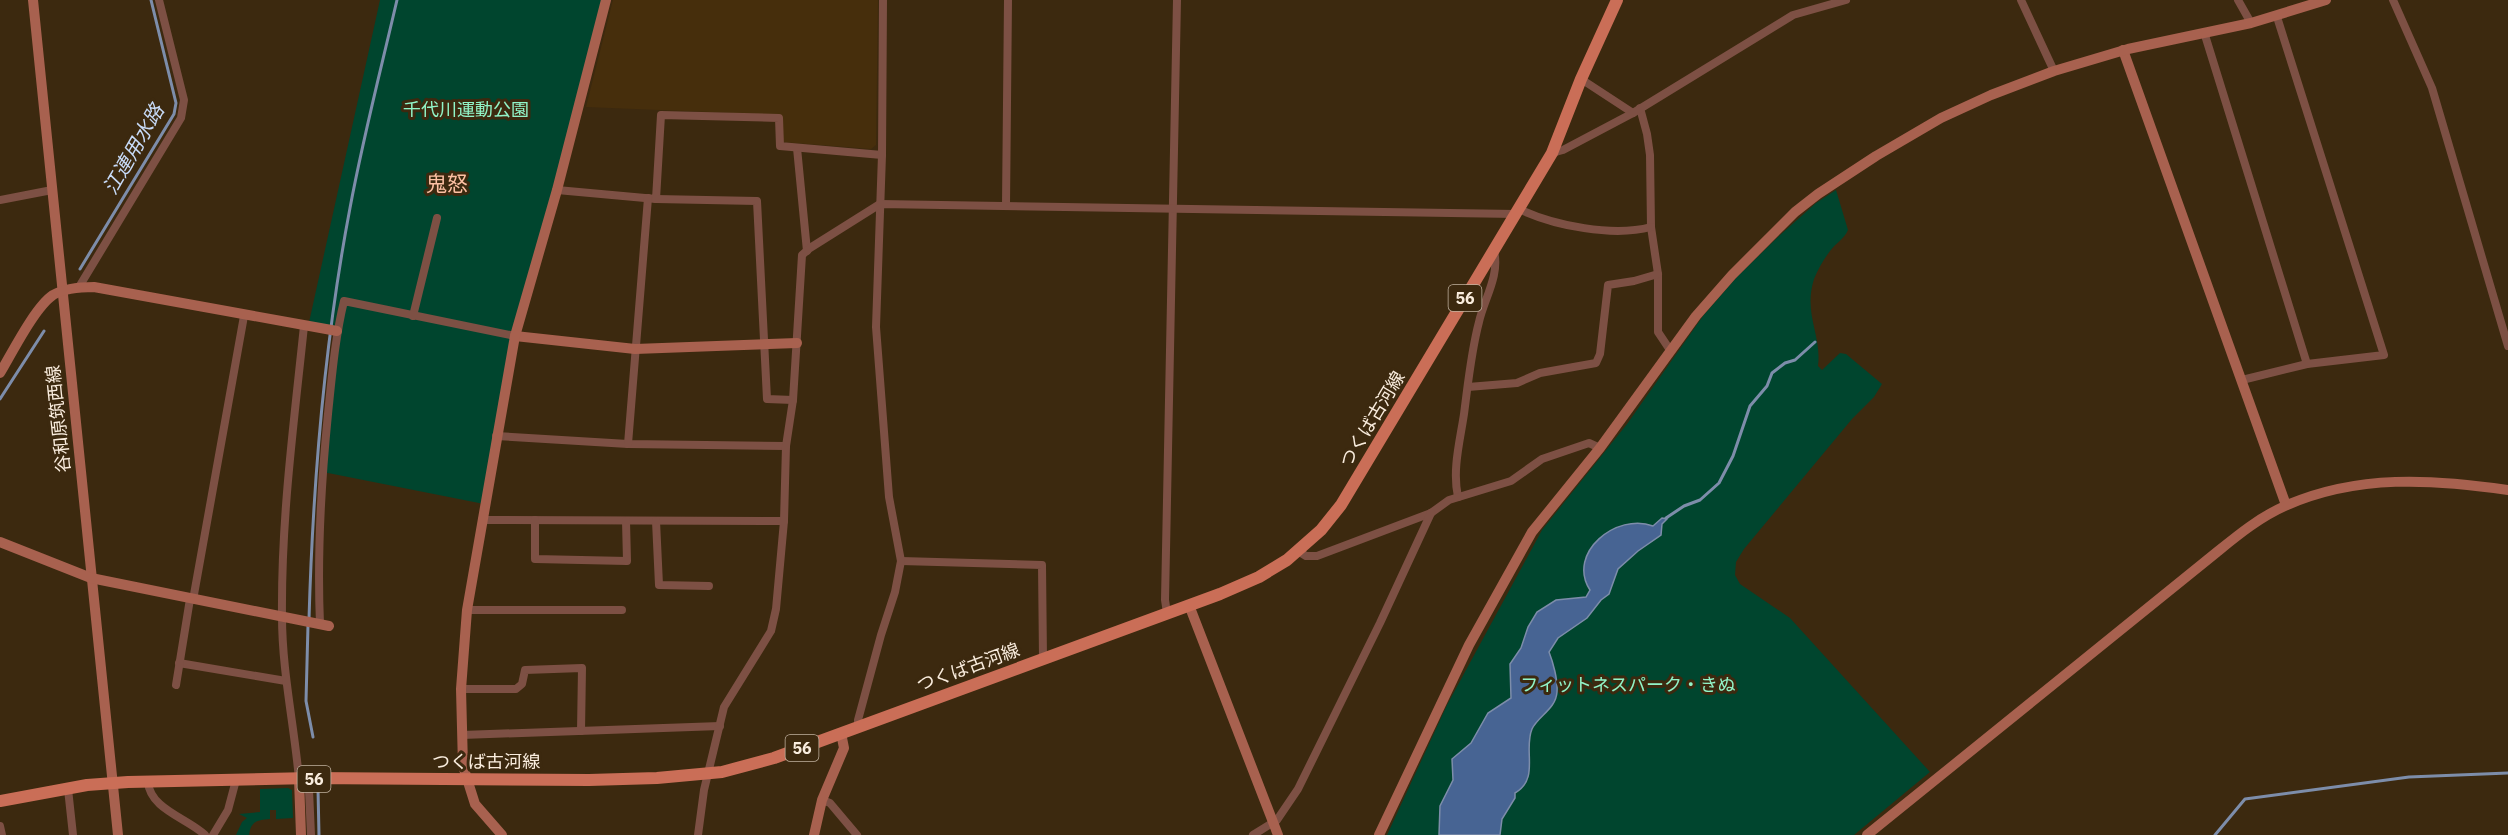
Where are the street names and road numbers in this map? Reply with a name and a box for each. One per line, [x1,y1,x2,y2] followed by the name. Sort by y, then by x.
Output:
[1448,285,1482,311] road number: 56
[41,364,75,474] street label: 谷和原筑西線
[1334,367,1410,471] street label: つくば古河線
[913,638,1023,696] street label: つくば古河線
[786,735,818,761] road number: 56
[432,750,540,773] street label: つくば古河線
[298,766,330,792] road number: 56

